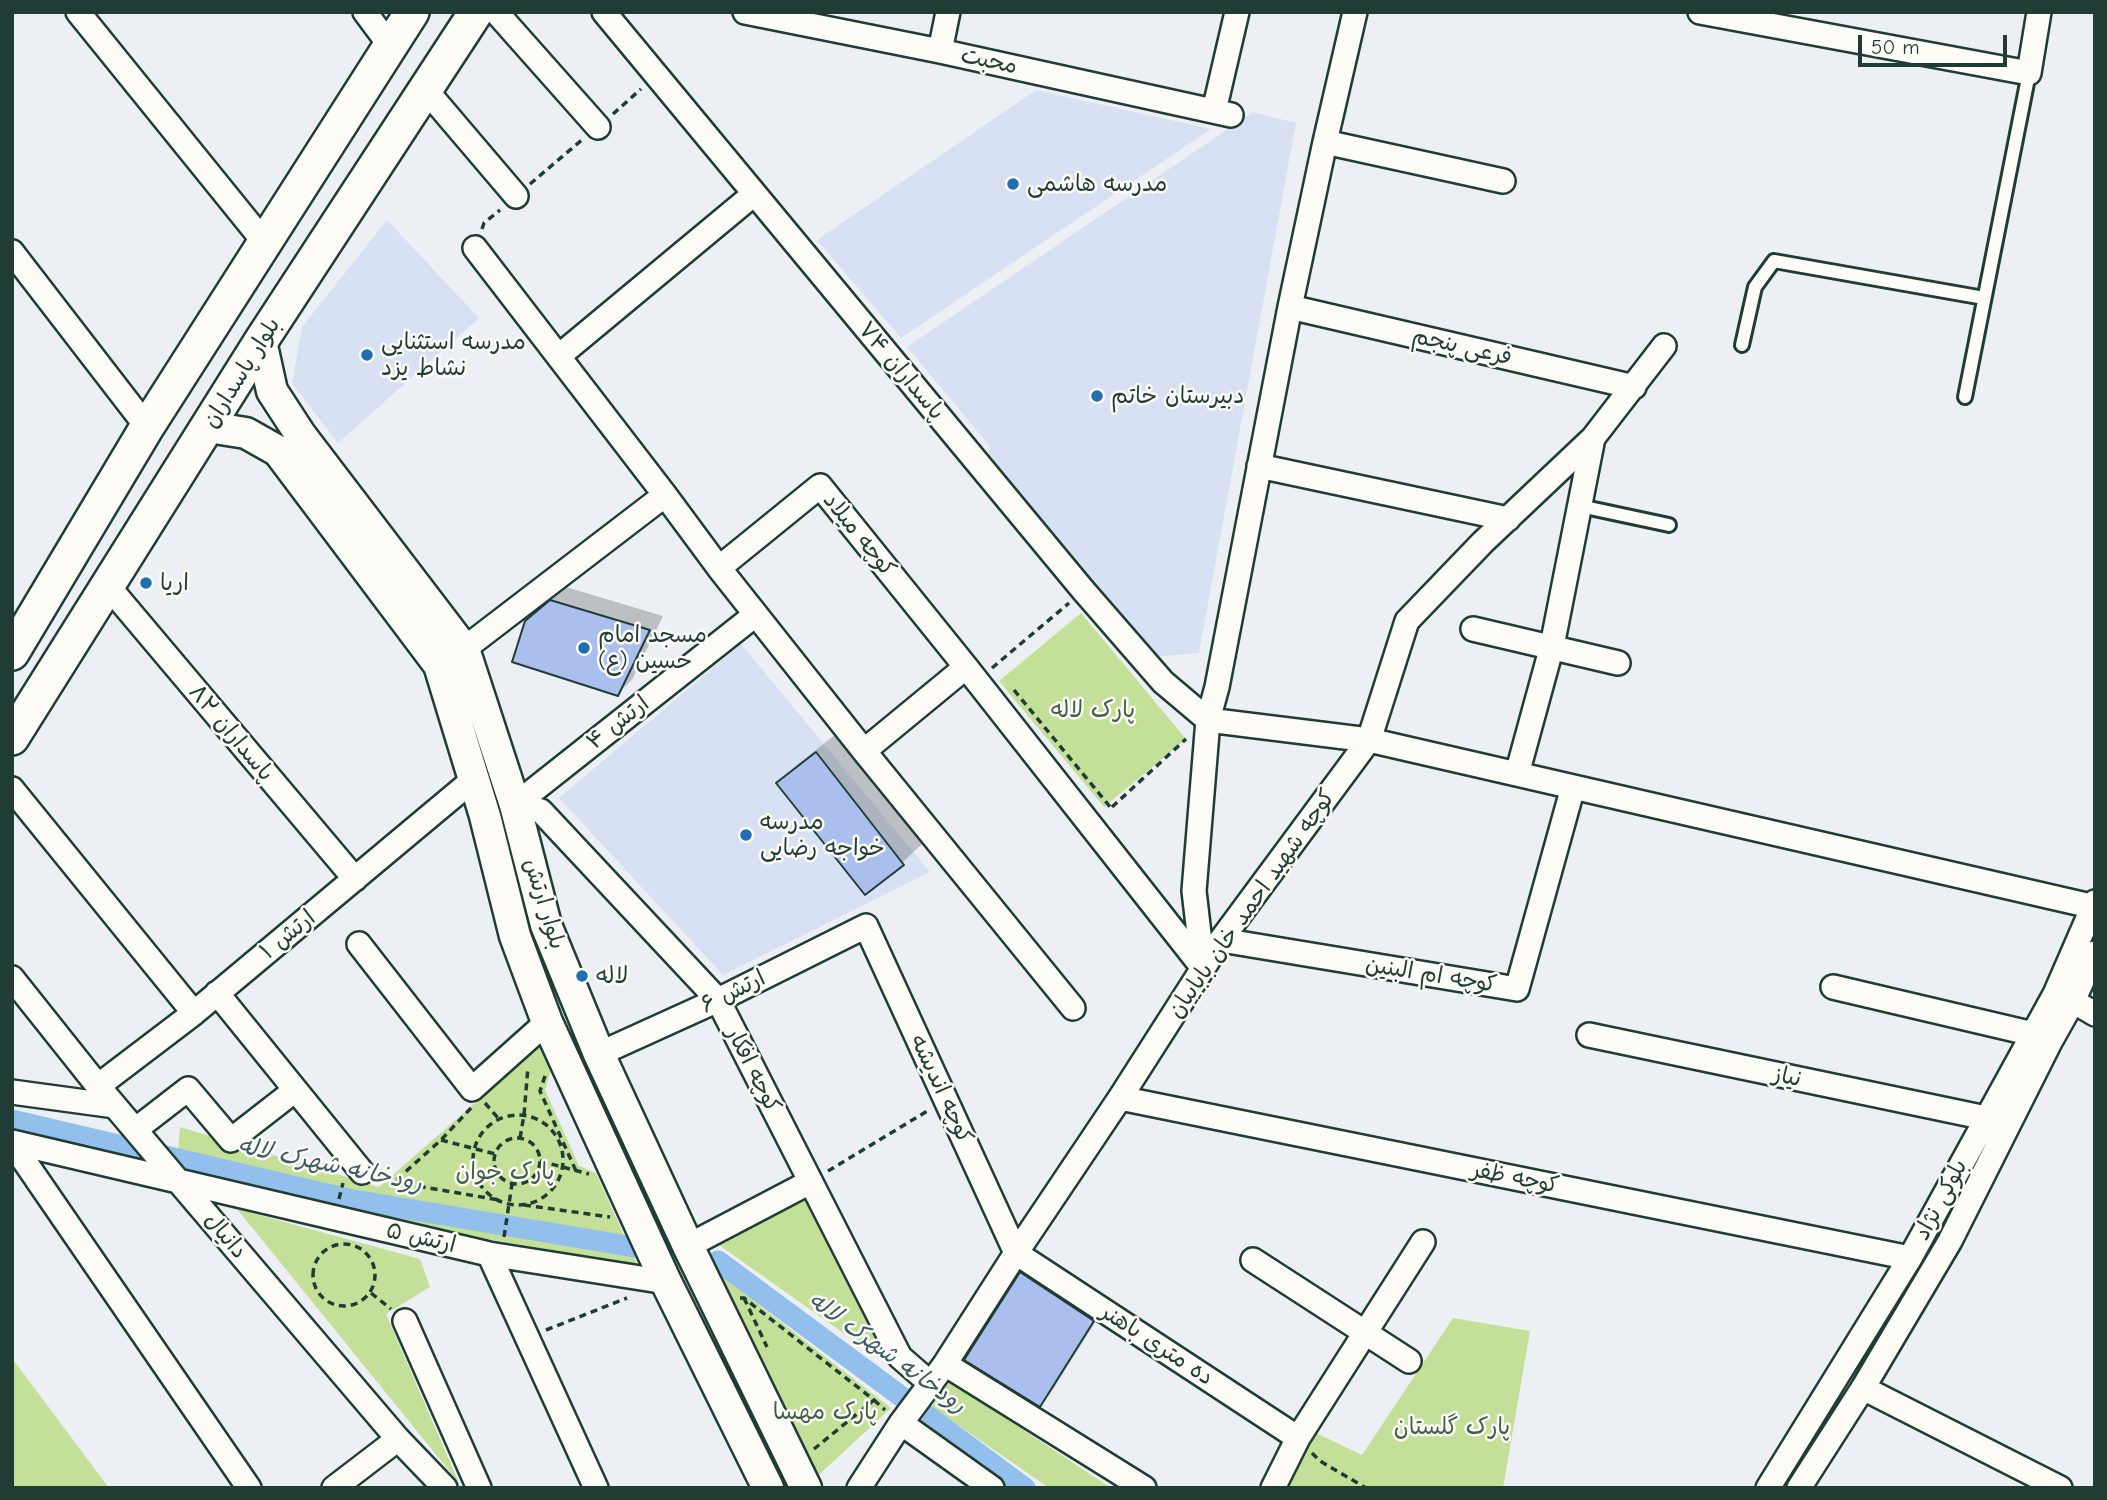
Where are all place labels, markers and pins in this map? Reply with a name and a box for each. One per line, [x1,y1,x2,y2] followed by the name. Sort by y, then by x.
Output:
[1027,170,1167,198] place label: مدرسه هاشمی
[1005,176,1021,192] marker: مدرسه هاشمی
[381,328,526,382] place label: مدرسه استثنایی نشاط یزد
[359,347,375,363] marker: مدرسه استثنایی نشاط یزد
[1111,382,1244,410] place label: دبیرستان خاتم
[1089,388,1105,404] marker: دبیرستان خاتم
[160,569,189,597] place label: اریا
[138,575,154,591] marker: اریا
[598,621,707,675] place label: مسجد امام حسین (ع)
[576,640,592,656] marker: مسجد امام حسین (ع)
[760,808,885,862] place label: مدرسه خواجه رضایی
[738,827,754,843] marker: مدرسه خواجه رضایی
[596,962,628,990] place label: لاله
[574,968,590,984] marker: لاله

